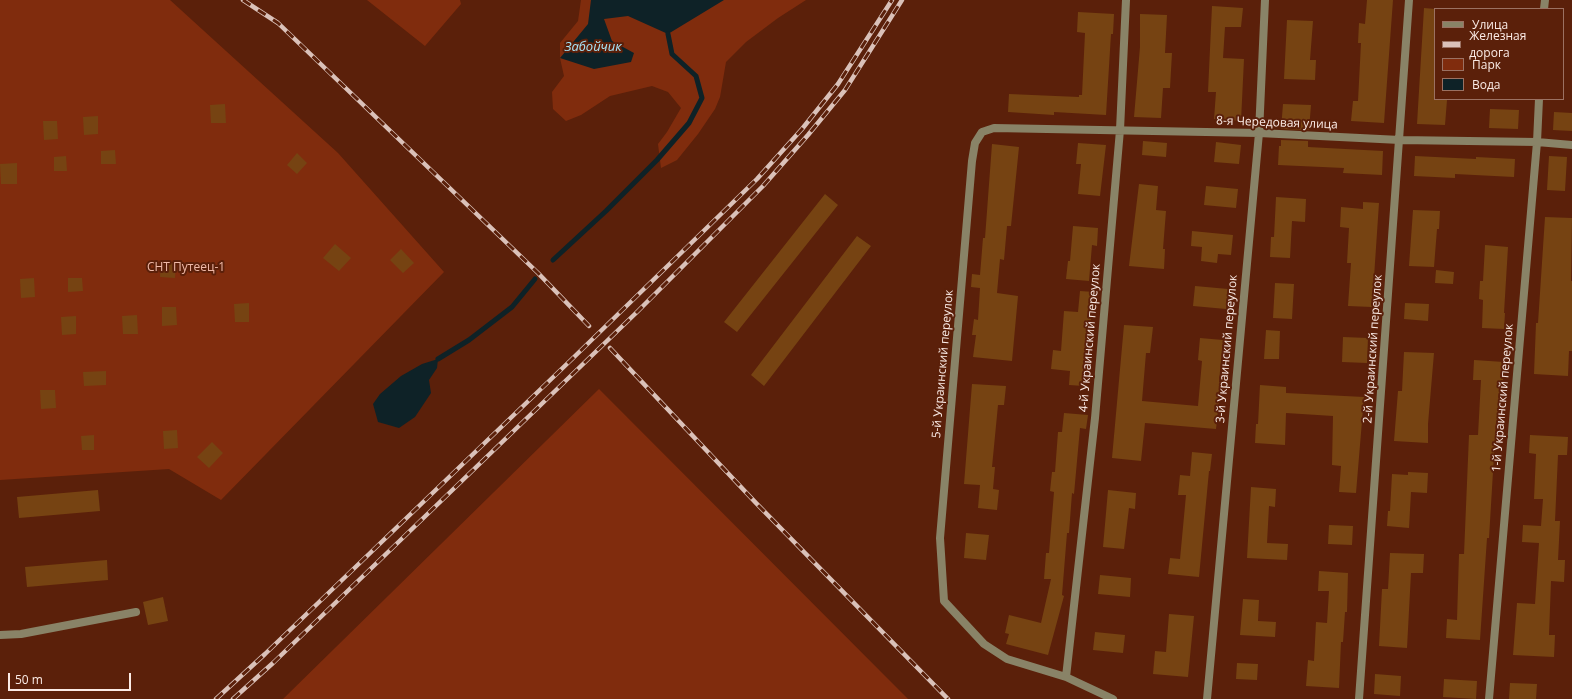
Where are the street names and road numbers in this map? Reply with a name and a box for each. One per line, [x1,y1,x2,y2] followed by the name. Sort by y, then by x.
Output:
[1216,114,1338,132] street label: 8-я Чередовая улица
[1076,263,1104,413] street label: 4-й Украинский переулок
[1213,274,1241,424] street label: 3-й Украинский переулок
[1361,274,1385,424] street label: 2-й Украинский переулок
[929,289,957,439] street label: 5-й Украинский переулок
[1489,323,1517,473] street label: 1-й Украинский переулок

